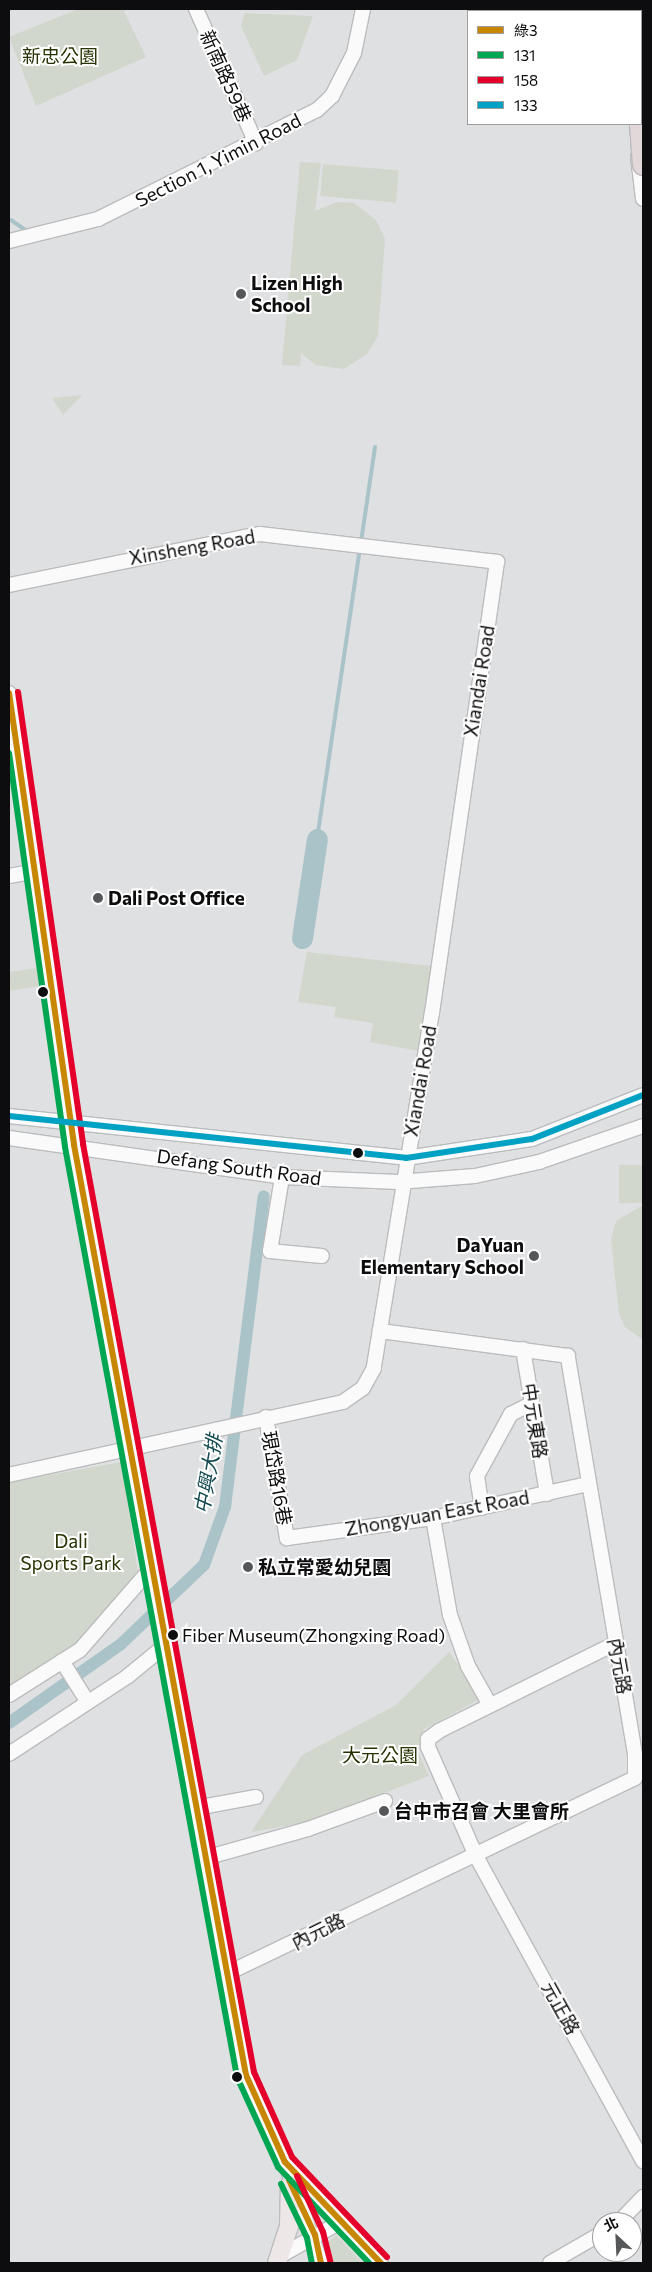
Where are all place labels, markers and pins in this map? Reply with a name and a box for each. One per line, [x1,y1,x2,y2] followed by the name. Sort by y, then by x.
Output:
[251,272,343,316] place label: Lizen High School
[235,288,247,300] marker: Lizen High School
[108,887,245,909] place label: Dali Post Office
[92,892,104,904] marker: Dali Post Office
[38,987,48,997] unlabelled marker
[353,1148,363,1158] unlabelled marker
[360,1234,524,1278] place label: DaYuan Elementary School
[528,1250,540,1262] marker: DaYuan Elementary School
[258,1556,391,1578] place label: 私立常愛幼兒園
[242,1561,254,1573] marker: 私立常愛幼兒園
[182,1624,445,1646] place label: Fiber Museum(Zhongxing Road)
[168,1630,178,1640] marker: Fiber Museum(Zhongxing Road)
[394,1800,569,1822] place label: 台中市召會 大里會所
[378,1805,390,1817] marker: 台中市召會 大里會所
[232,2072,242,2082] unlabelled marker

